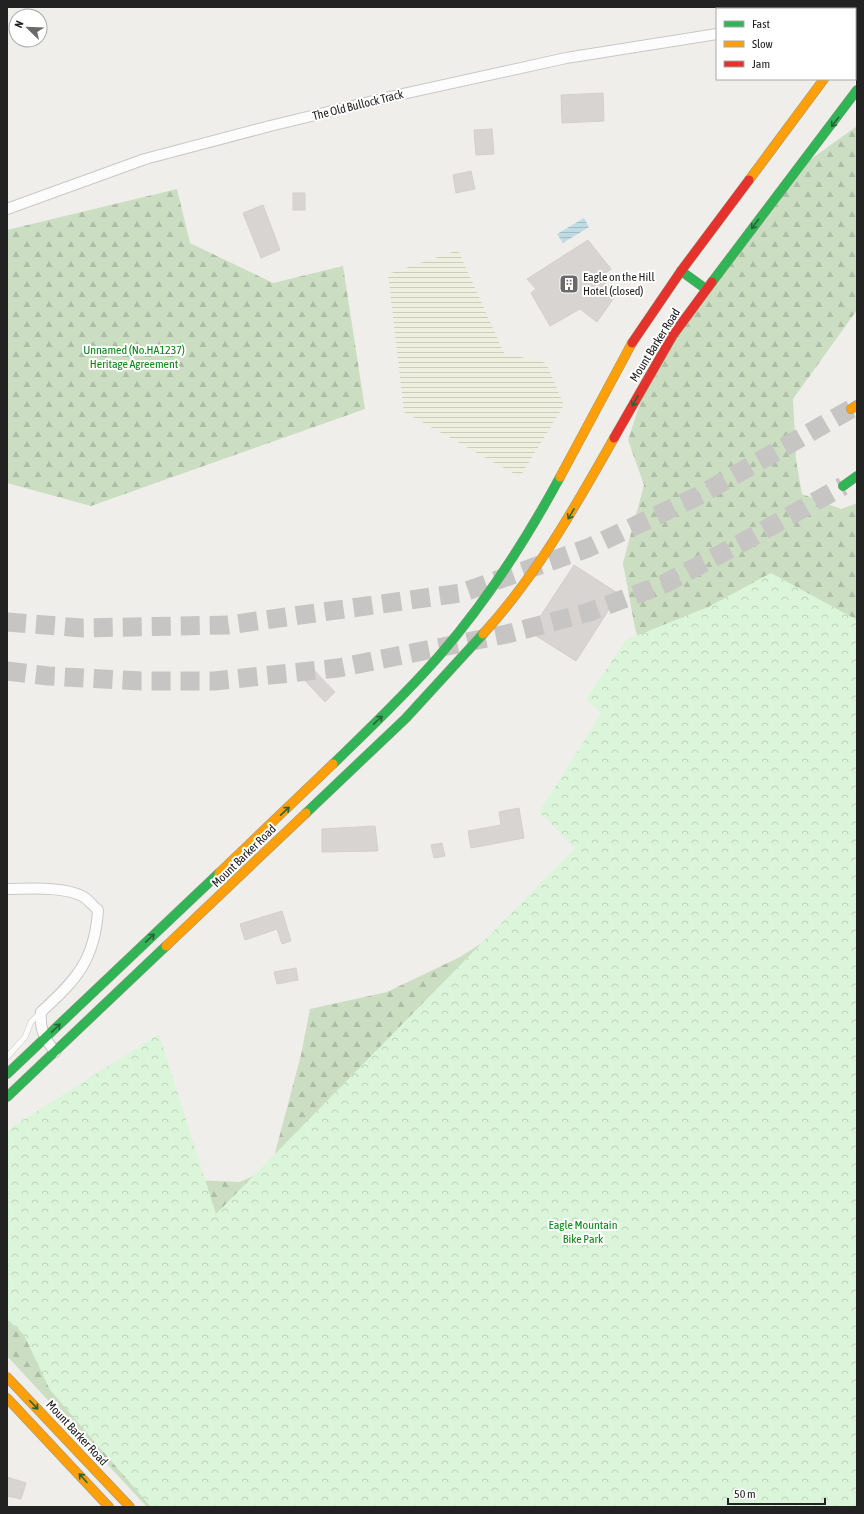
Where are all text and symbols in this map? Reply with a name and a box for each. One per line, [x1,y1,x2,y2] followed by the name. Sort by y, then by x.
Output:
[8,8,48,48] north arrow
[716,8,856,80] legend
[752,17,770,31] text: Fast
[12,19,26,29] text: N
[752,37,773,51] text: Slow
[752,57,770,71] text: Jam
[311,87,406,123] street label: The Old Bullock Track
[830,116,839,127] one-way arrow
[751,219,759,230] one-way arrow
[583,270,655,298] place label: Eagle on the Hill Hotel (closed)
[558,273,580,295] building icon: Eagle on the Hill Hotel (closed)
[627,306,683,384] street label: Mount Barker Road
[83,343,185,371] park label: Unnamed (No.HA1237) Heritage Agreement
[631,395,638,407] one-way arrow
[567,508,575,520] one-way arrow
[373,715,383,725] one-way arrow
[280,806,290,815] one-way arrow
[209,822,279,890] street label: Mount Barker Road
[145,934,155,943] one-way arrow
[51,1023,61,1033] one-way arrow
[549,1218,617,1246] park label: Eagle Mountain Bike Park
[43,1398,111,1468] street label: Mount Barker Road
[29,1400,39,1410] one-way arrow
[78,1473,88,1483] one-way arrow
[728,1480,825,1506] scale bar
[734,1487,756,1501] text: 50 m

